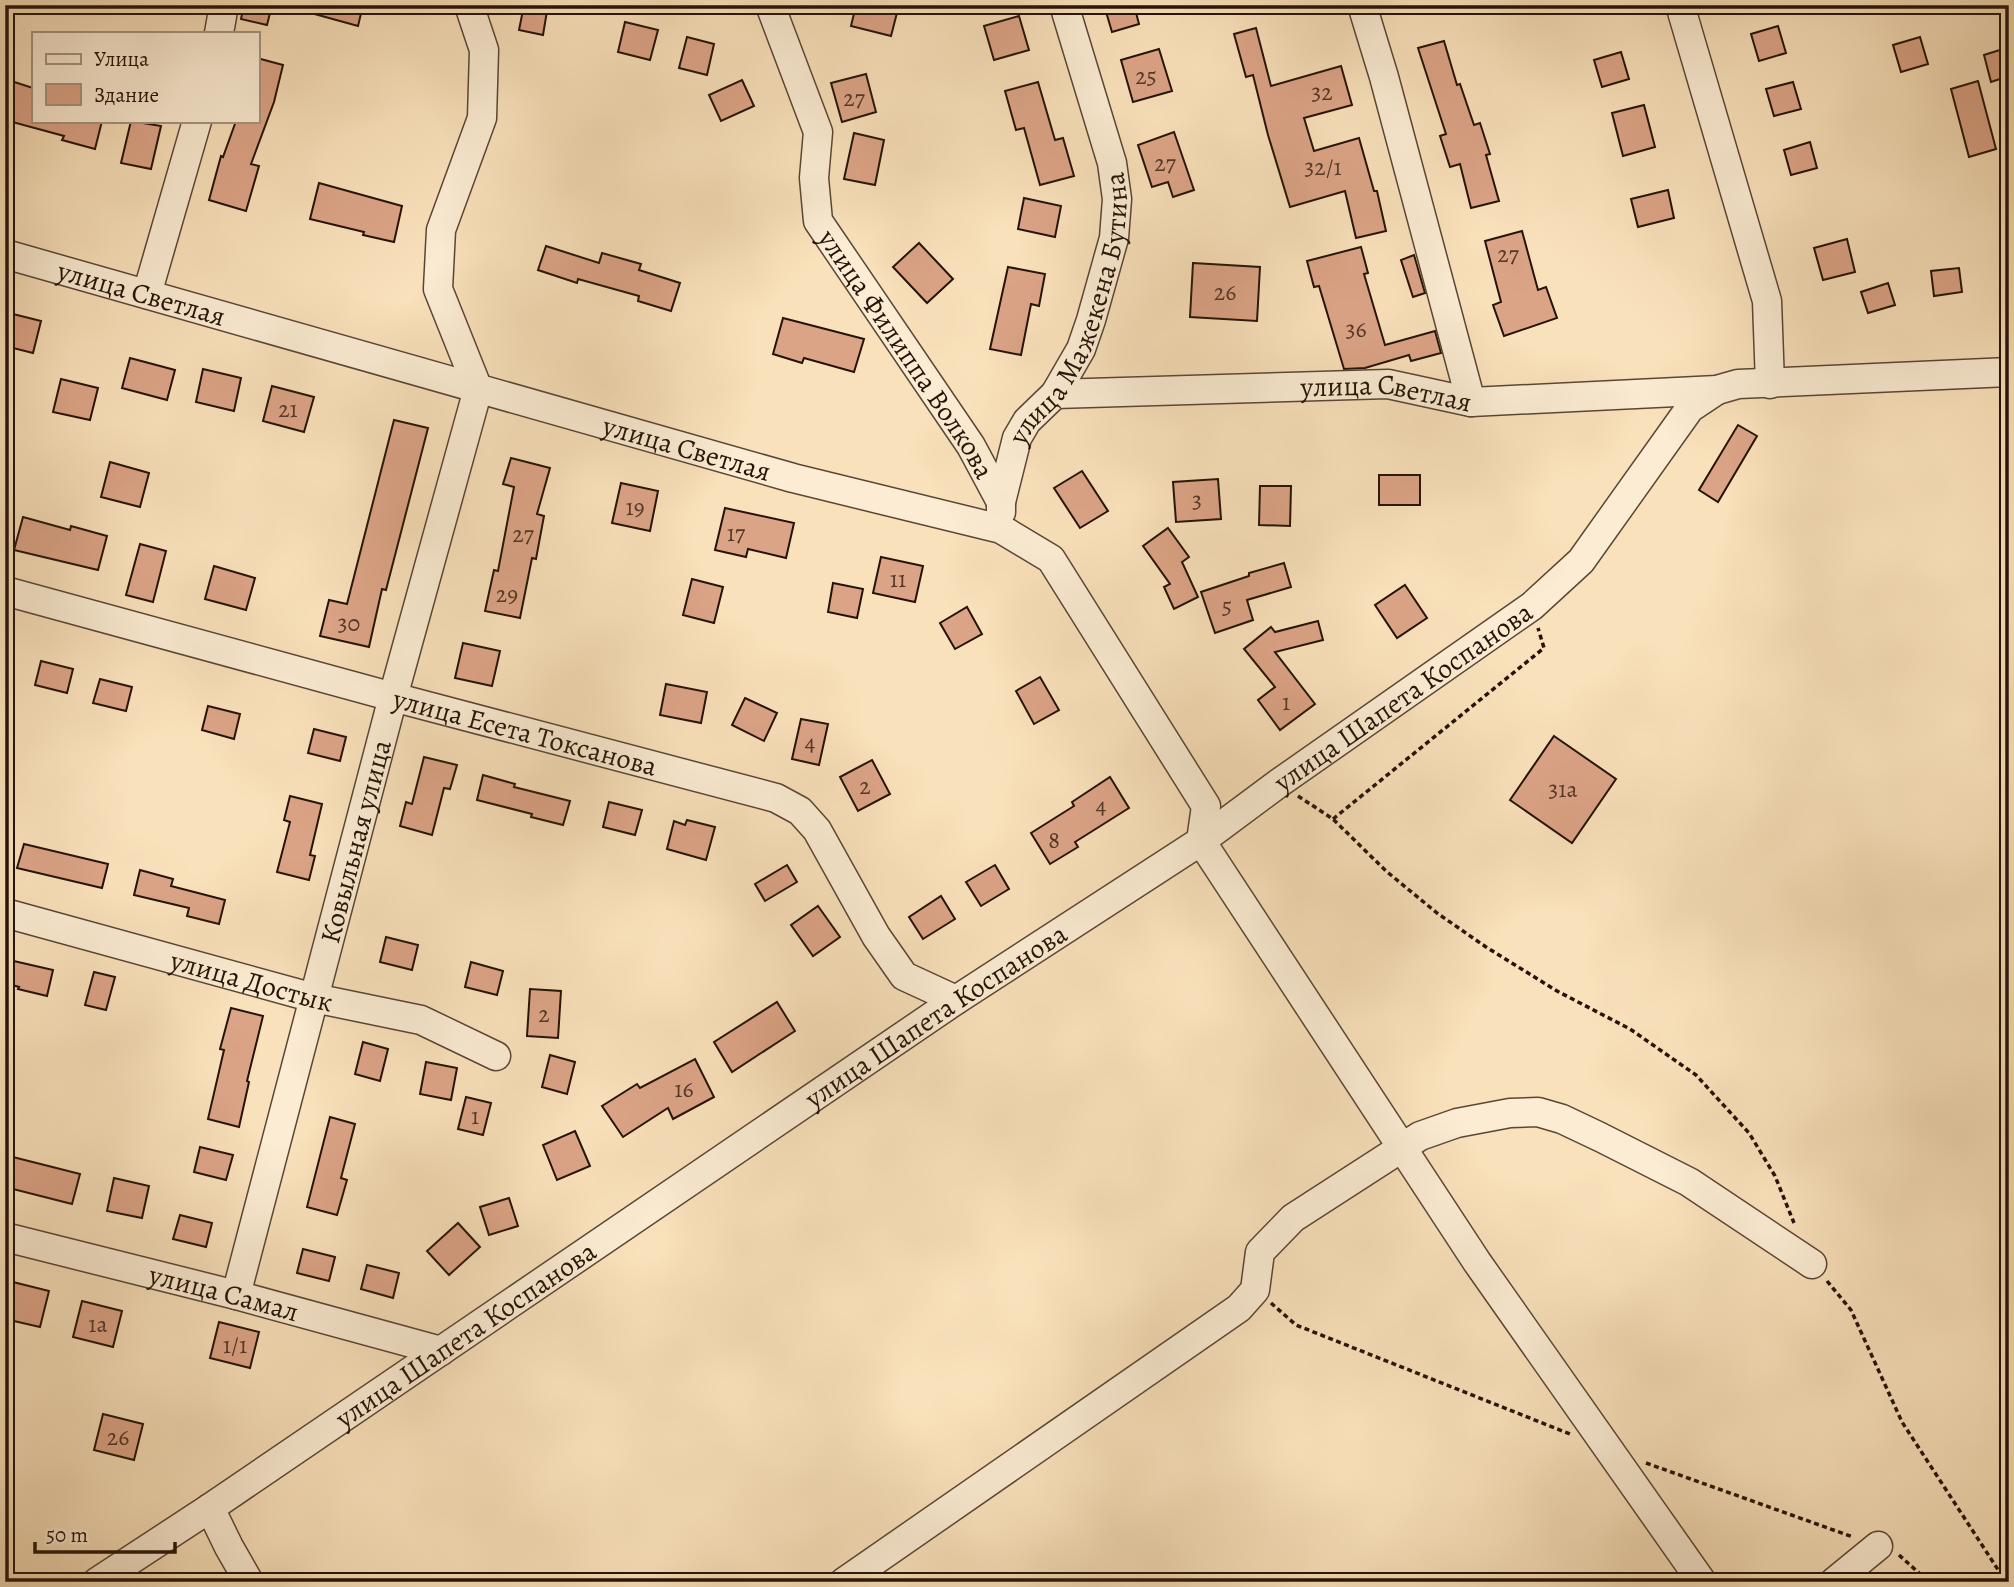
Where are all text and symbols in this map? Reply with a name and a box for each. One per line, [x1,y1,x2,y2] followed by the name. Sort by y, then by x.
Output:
[32,32,259,122] legend
[94,45,149,73] text: Улица
[1135,60,1157,92] house number: 25
[1311,76,1333,108] house number: 32
[94,81,159,109] text: Здание
[843,82,866,114] house number: 27
[1154,147,1177,179] house number: 27
[1304,151,1342,183] house number: 32/1
[999,170,1137,452] street label: улица Мажекена Бутина
[808,221,1003,486] street label: улица Филиппа Волкова
[1497,238,1520,270] house number: 27
[52,252,230,336] street label: улица Светлая
[1214,276,1236,308] house number: 26
[1345,313,1367,345] house number: 36
[1299,366,1475,422] street label: улица Светлая
[278,393,298,425] house number: 21
[597,407,775,491] street label: улица Светлая
[1192,484,1202,516] house number: 3
[625,491,645,523] house number: 19
[727,517,746,549] house number: 17
[512,518,535,550] house number: 27
[890,563,906,595] house number: 11
[496,578,518,610] house number: 29
[1222,590,1232,622] house number: 5
[1266,593,1540,802] street label: улица Шапета Коспанова
[338,607,360,639] house number: 30
[388,680,661,786] street label: улица Есета Токсанова
[1282,686,1290,718] house number: 1
[805,726,816,758] house number: 4
[311,736,401,948] street label: Ковыльная улица
[859,770,871,802] house number: 2
[1548,773,1578,805] house number: 31а
[1096,789,1107,821] house number: 4
[1048,824,1060,856] house number: 8
[797,915,1075,1118] street label: улица Шапета Коспанова
[165,941,336,1021] street label: улица Достык
[538,998,550,1030] house number: 2
[674,1073,694,1105] house number: 16
[471,1100,479,1132] house number: 1
[327,1233,604,1438] street label: улица Шапета Коспанова
[144,1256,303,1331] street label: улица Самал
[88,1308,108,1340] house number: 1а
[223,1329,247,1361] house number: 1/1
[107,1421,129,1453] house number: 26
[35,1510,175,1554] scale bar
[46,1521,88,1549] text: 50 m

